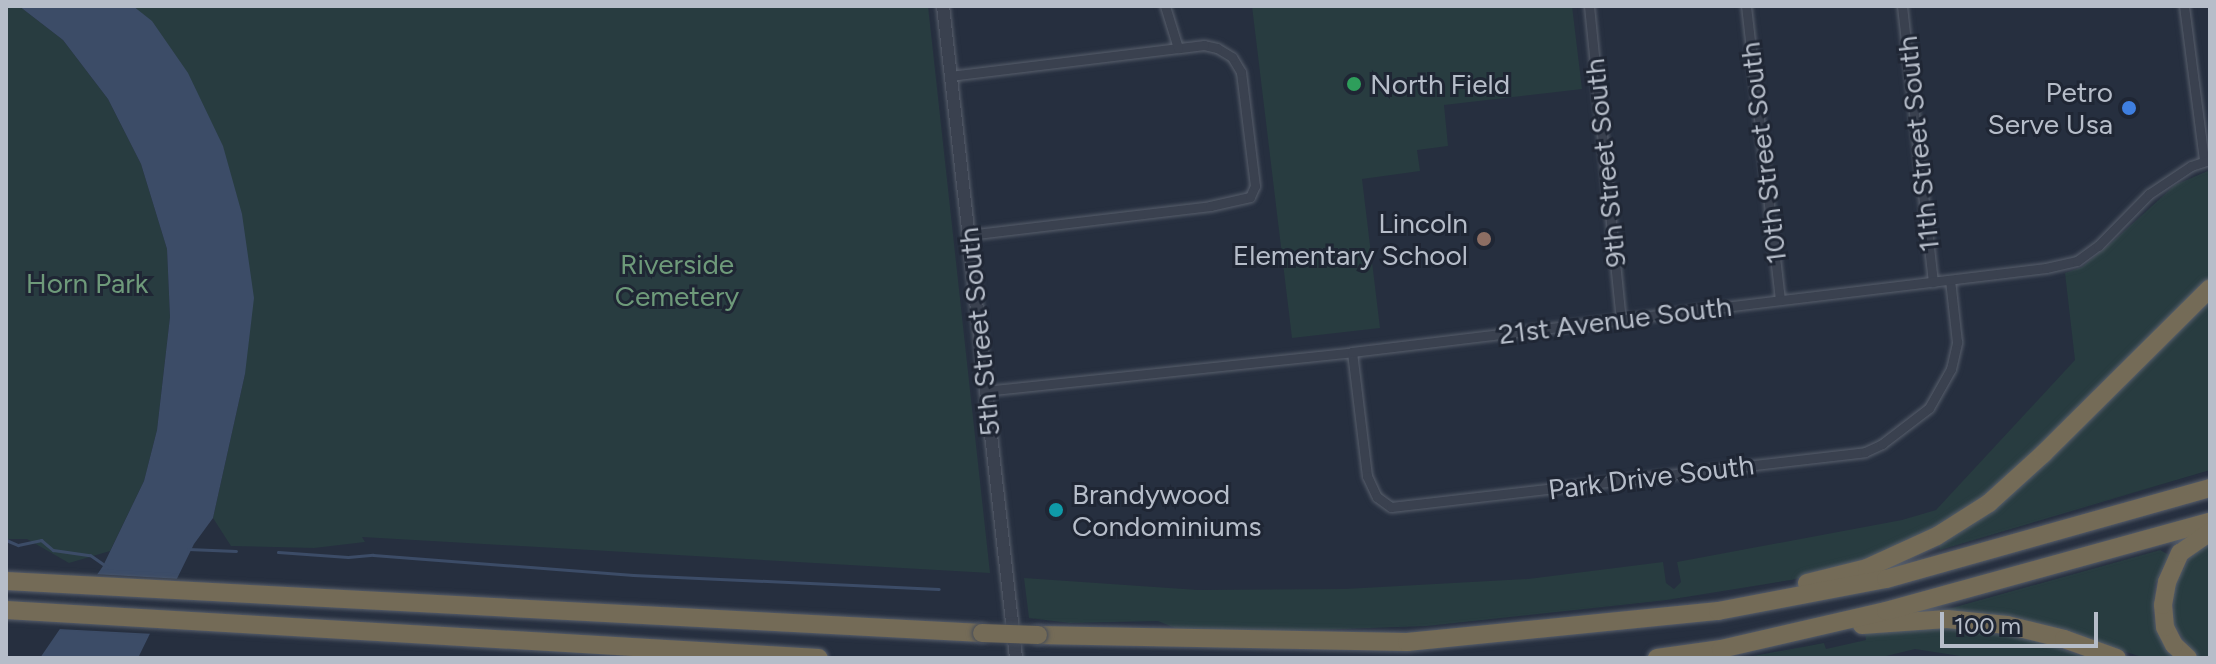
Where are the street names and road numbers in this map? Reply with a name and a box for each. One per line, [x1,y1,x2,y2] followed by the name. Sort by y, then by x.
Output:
[1890,34,1946,254] street label: 11th Street South
[1733,40,1793,266] street label: 10th Street South
[1577,57,1633,269] street label: 9th Street South
[951,226,1007,438] street label: 5th Street South
[1497,289,1733,351] street label: 21st Avenue South
[1546,448,1756,506] street label: Park Drive South

